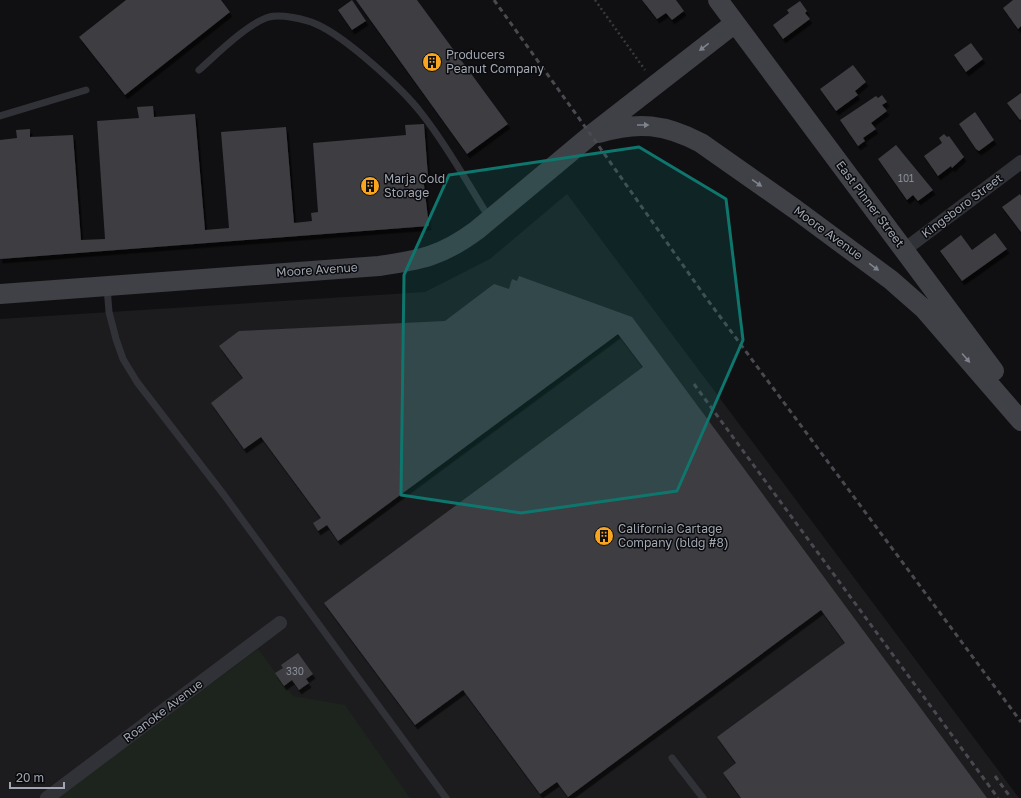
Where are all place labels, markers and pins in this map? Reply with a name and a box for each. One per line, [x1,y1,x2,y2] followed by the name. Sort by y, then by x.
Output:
[446,47,544,76] place label: Producers Peanut Company
[421,51,443,73] building icon: Producers Peanut Company
[384,171,445,200] place label: Marja Cold Storage
[359,175,381,197] building icon: Marja Cold Storage
[618,521,728,550] place label: California Cartage Company (bldg #8)
[593,525,615,547] building icon: California Cartage Company (bldg #8)

